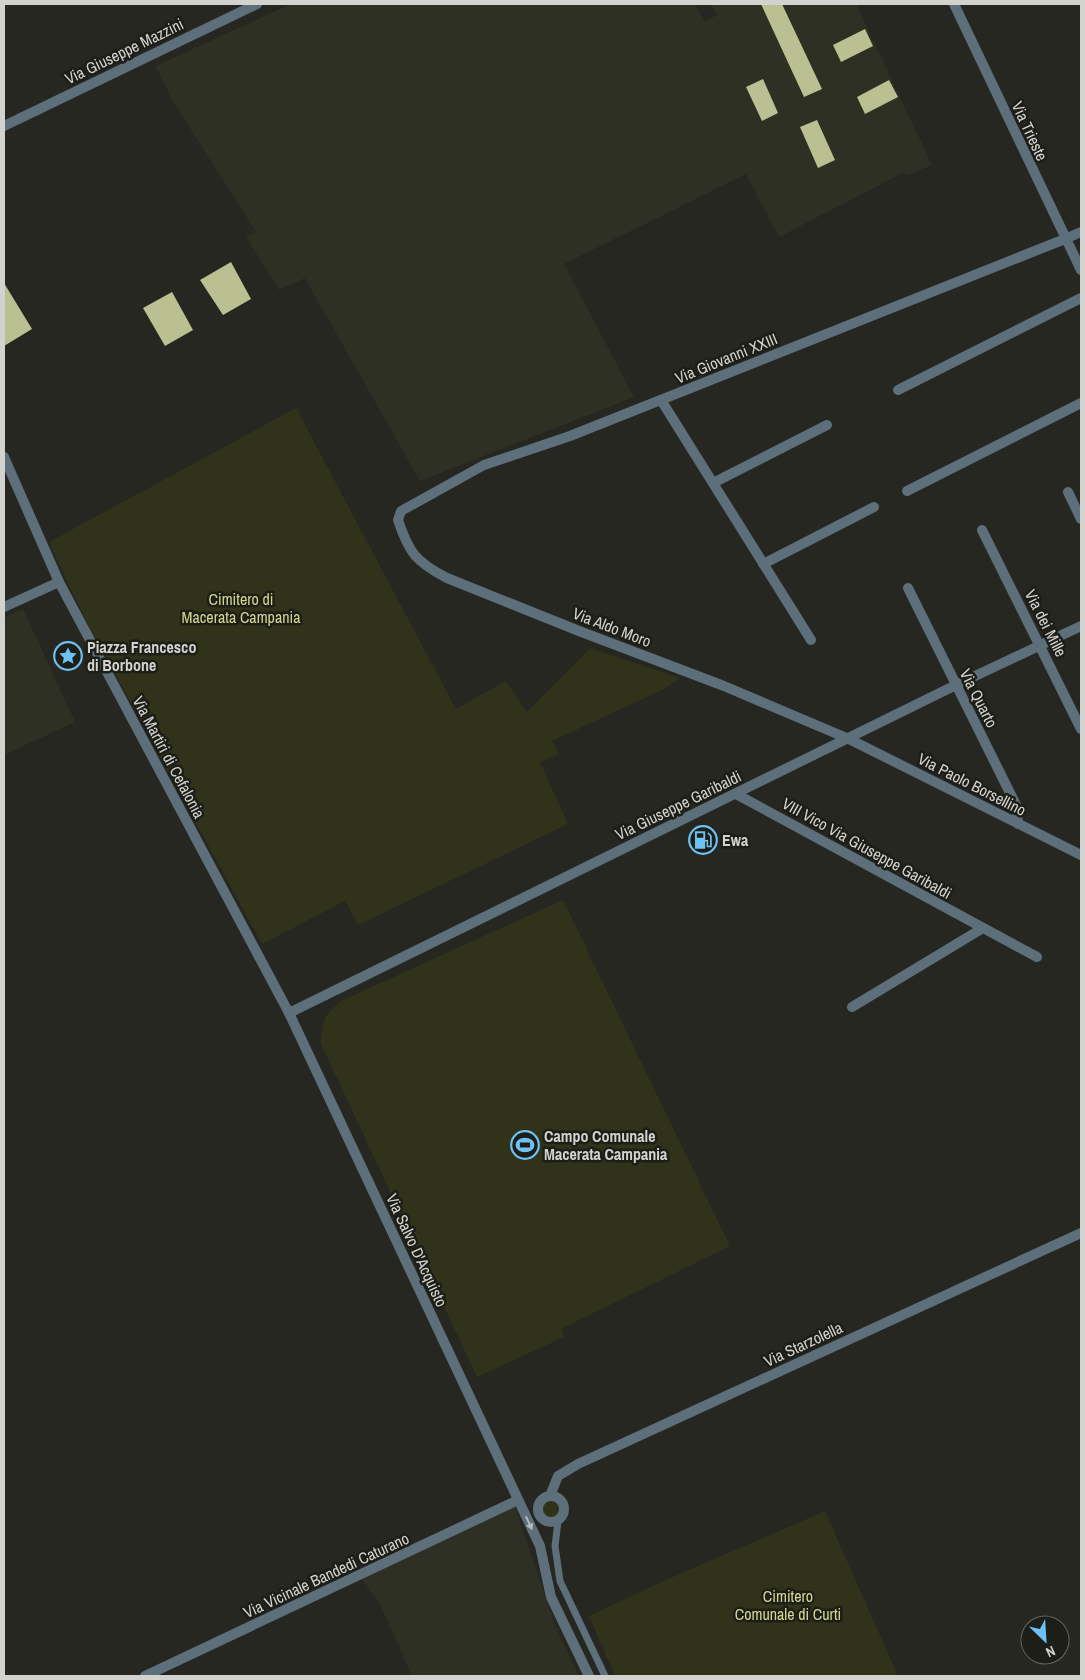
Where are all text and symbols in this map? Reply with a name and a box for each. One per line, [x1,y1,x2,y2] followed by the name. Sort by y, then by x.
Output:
[61,13,187,89] street label: Via Giuseppe Mazzini
[1007,98,1053,164] street label: Via Trieste
[672,327,780,389] street label: Via Giovanni XXIII
[1020,586,1072,660] street label: Via dei Mille
[182,588,301,628] park label: Cimitero di Macerata Campania
[570,602,654,652] street label: Via Aldo Moro
[87,636,196,676] place label: Piazza Francesco di Borbone
[53,641,83,671] place icon: Piazza Francesco di Borbone
[955,665,1003,731] street label: Via Quarto
[127,692,211,823] street label: Via Martiri di Cefalonia
[914,747,1030,821] street label: Via Paolo Borsellino
[611,765,745,845] street label: Via Giuseppe Garibaldi
[778,792,956,904] street label: VIII Vico Via Giuseppe Garibaldi
[688,825,718,855] fuel station icon: Ewa
[722,829,749,851] place label: Ewa
[544,1125,668,1165] place label: Campo Comunale Macerata Campania
[510,1130,540,1160] sports icon: Campo Comunale Macerata Campania
[381,1190,453,1310] street label: Via Salvo D'Acquisto
[760,1316,847,1372] street label: Via Starzolella
[525,1516,533,1530] one-way arrow
[240,1527,412,1623] street label: Via Vicinale Bandedi Caturano
[735,1585,841,1625] park label: Cimitero Comunale di Curti
[1020,1615,1070,1665] north arrow
[1043,1642,1058,1662] text: N

